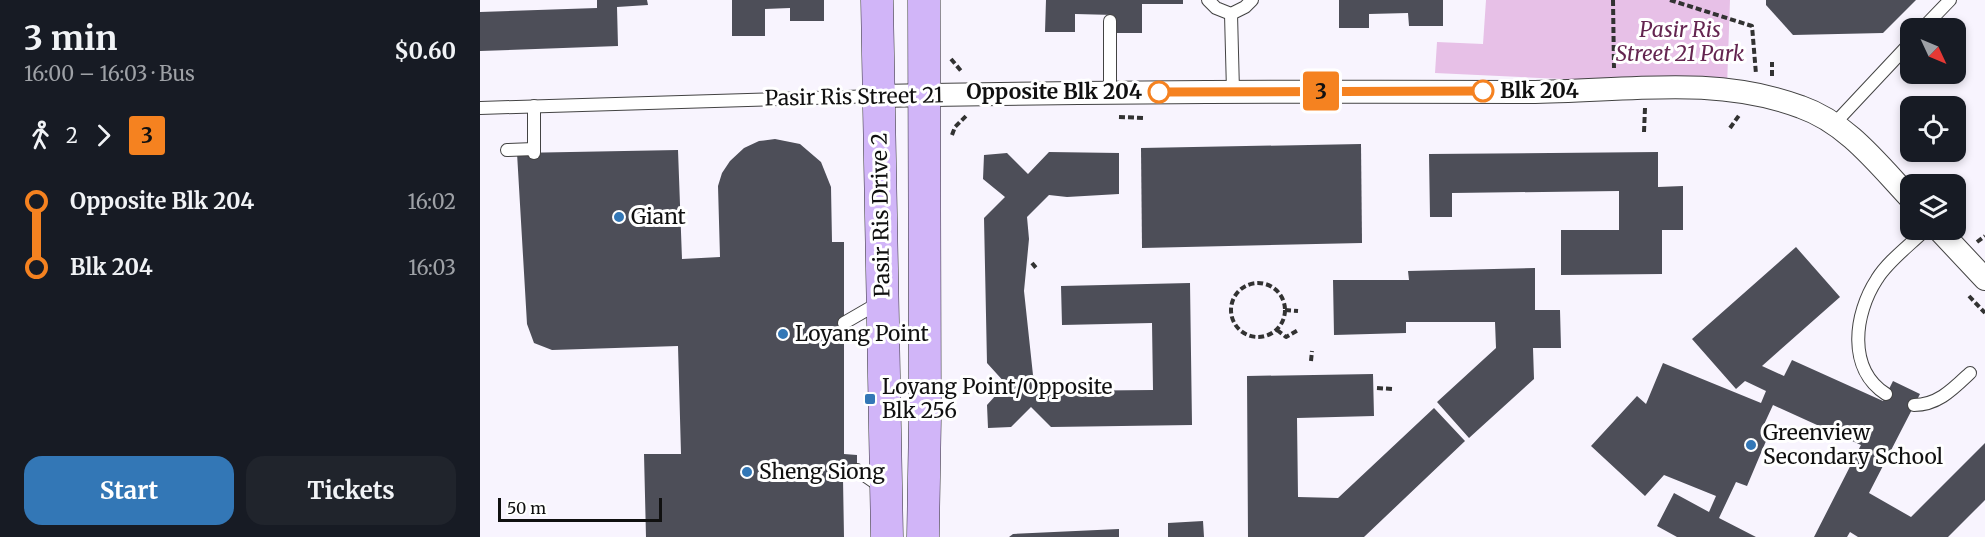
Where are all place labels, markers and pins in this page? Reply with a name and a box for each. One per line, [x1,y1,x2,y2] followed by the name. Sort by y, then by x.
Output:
[1500,77,1579,104] place label: Blk 204
[966,78,1142,105] place label: Opposite Blk 204
[1472,80,1494,102] marker: Blk 204
[1148,81,1170,103] marker: Opposite Blk 204
[631,203,686,230] place label: Giant
[612,210,626,224] marker: Giant
[795,320,929,347] place label: Loyang Point
[776,327,790,341] marker: Loyang Point
[882,373,1113,424] place label: Loyang Point/Opposite Blk 256
[863,392,877,406] marker: Loyang Point/Opposite Blk 256
[1763,419,1944,470] place label: Greenview Secondary School
[1744,438,1758,452] marker: Greenview Secondary School
[759,458,885,485] place label: Sheng Siong
[740,465,754,479] marker: Sheng Siong

